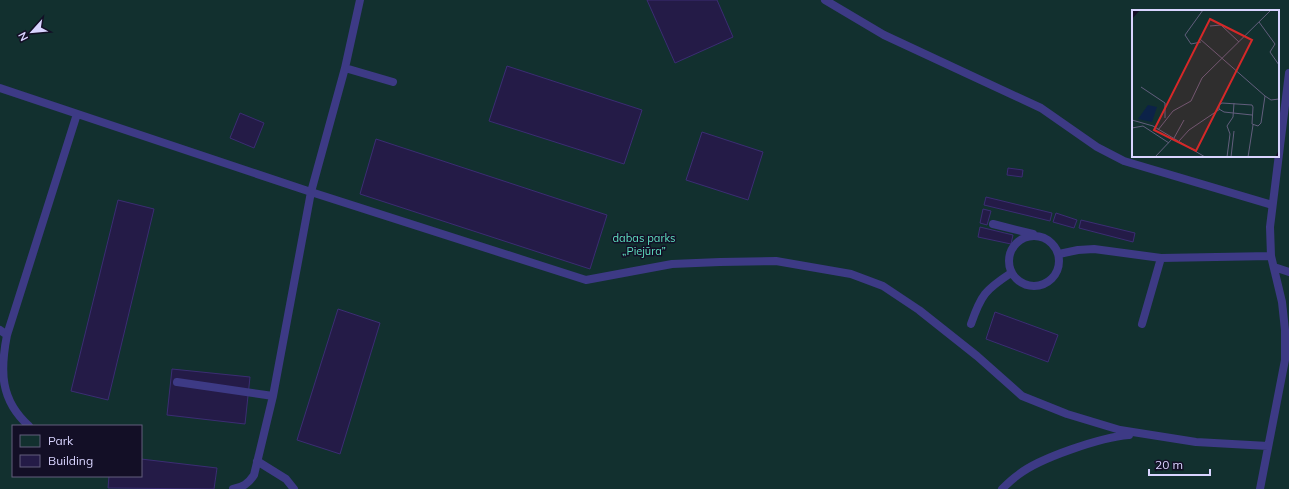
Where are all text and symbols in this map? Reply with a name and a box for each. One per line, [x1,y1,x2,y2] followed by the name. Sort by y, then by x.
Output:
[1132,10,1279,157] inset map
[12,12,52,52] north arrow
[15,30,31,43] text: N
[613,231,675,258] park label: dabas parks „Piejūra”
[12,425,142,477] legend
[48,433,74,448] text: Park
[1149,451,1210,477] scale bar
[48,453,93,468] text: Building
[1155,457,1183,472] text: 20 m

